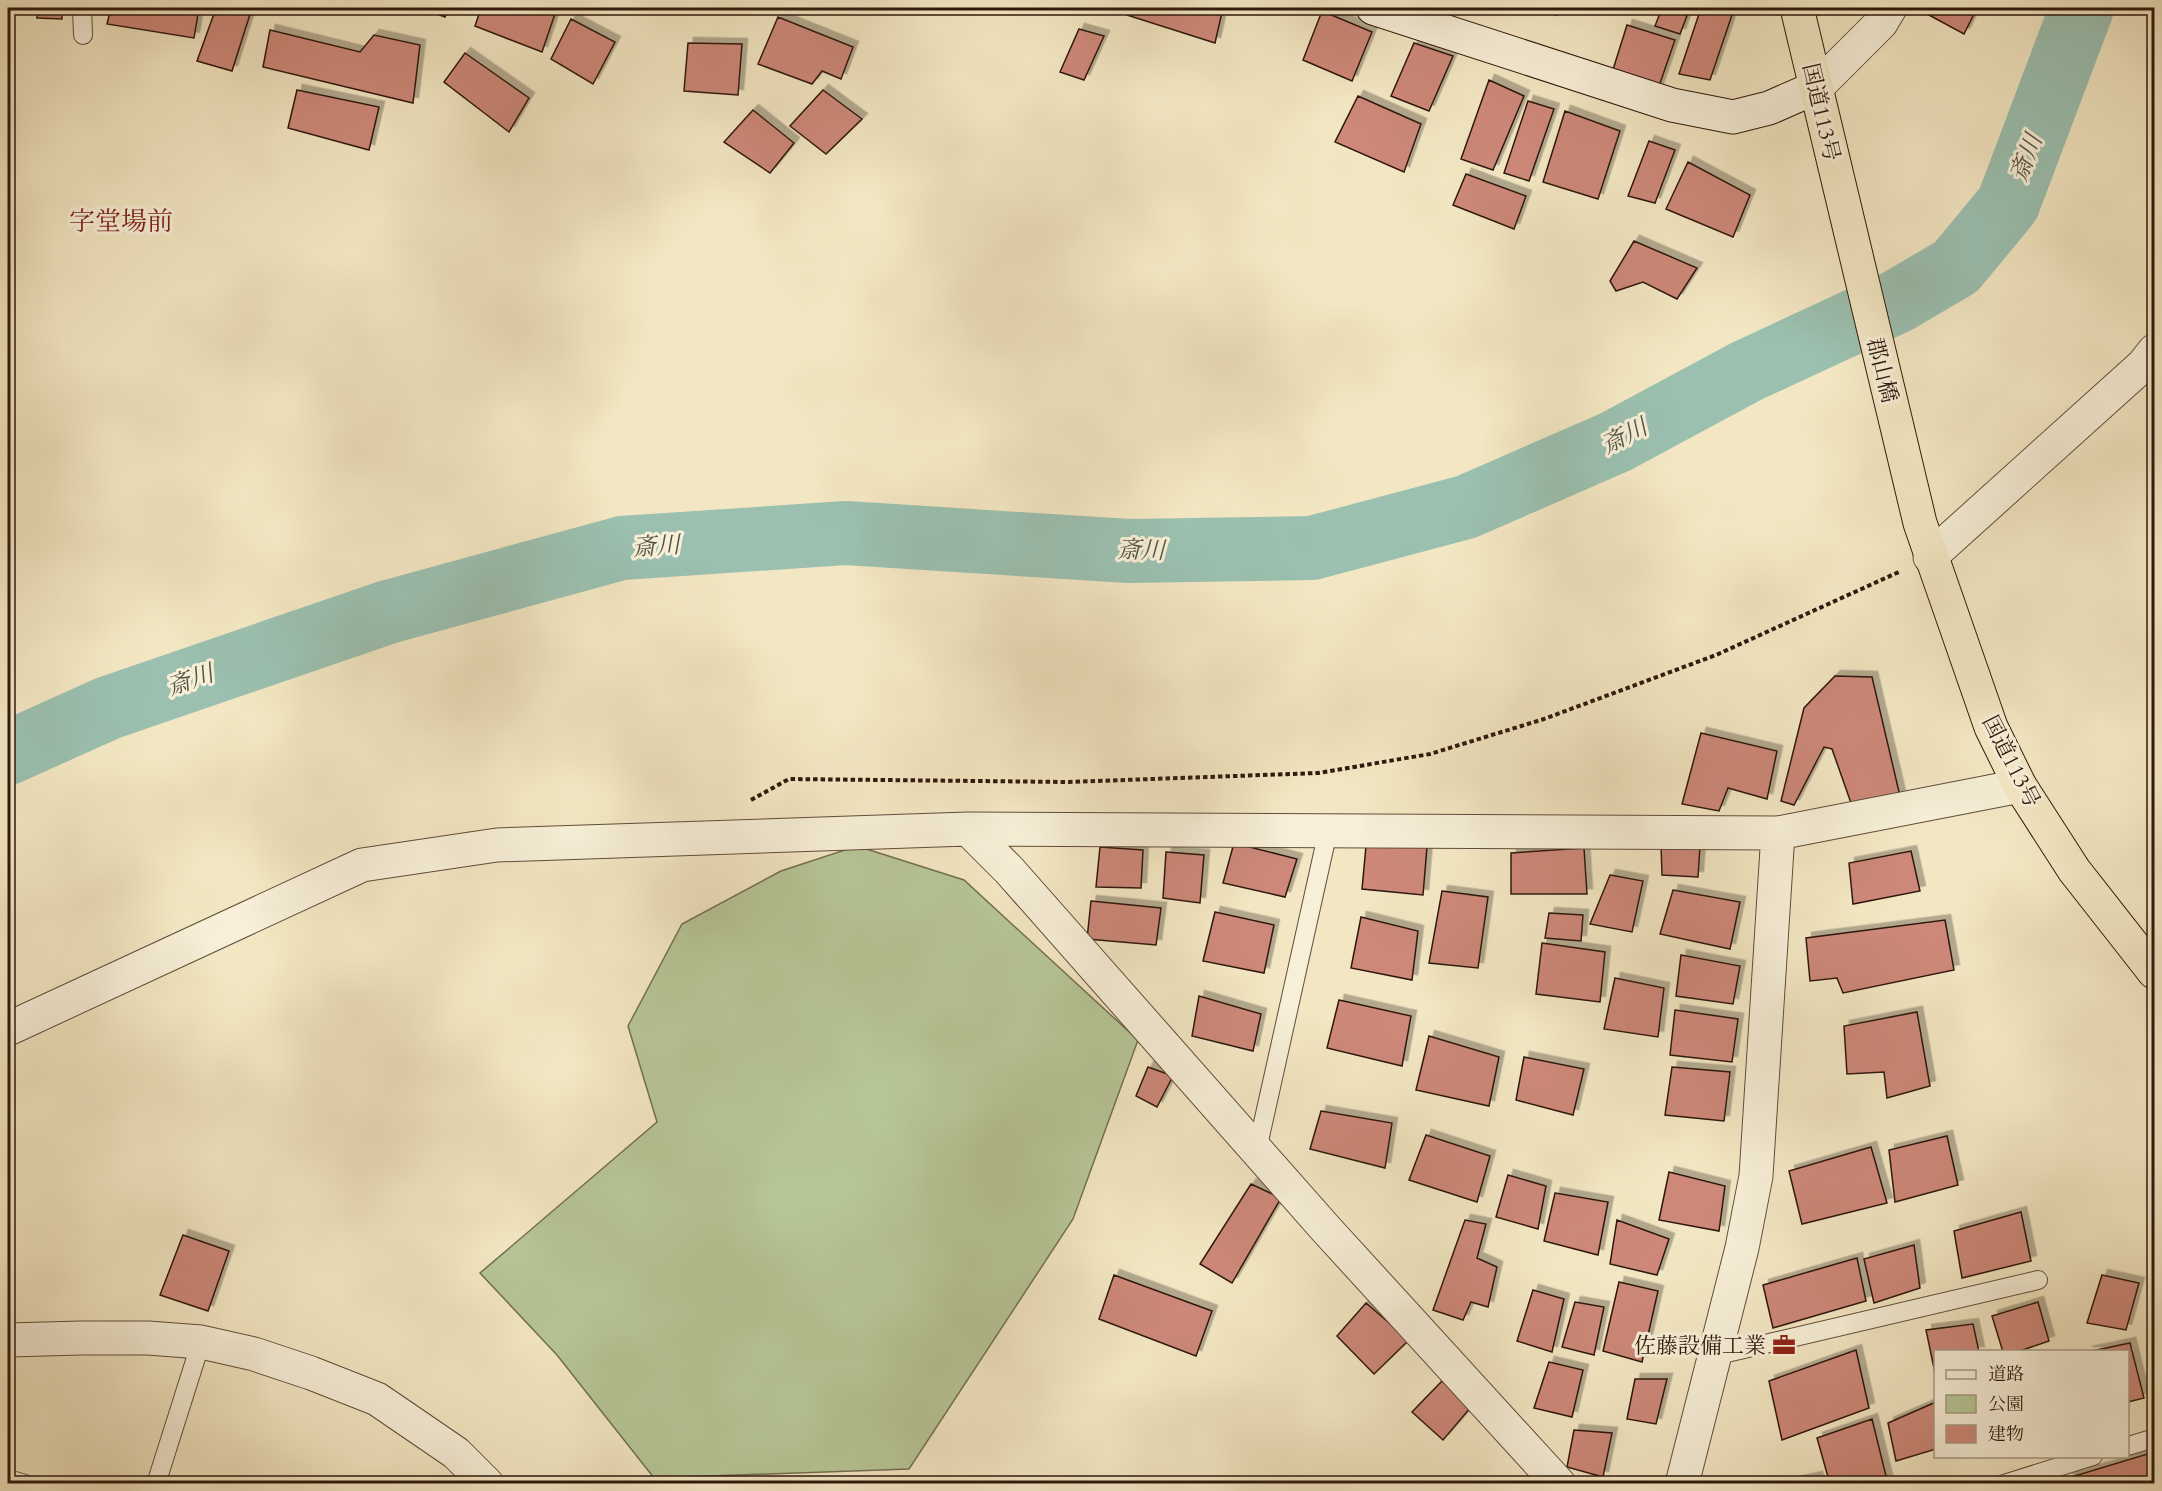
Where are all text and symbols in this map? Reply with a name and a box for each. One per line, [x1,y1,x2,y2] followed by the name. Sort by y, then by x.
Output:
[1795,60,1847,164] street label: 国道113号
[2002,127,2052,186] water label: 斎川
[69,204,173,239] district label: 字堂場前
[1859,335,1905,406] street label: 郡山橋
[1595,409,1656,462] water label: 斎川
[631,528,684,565] water label: 斎川
[1117,534,1168,567] water label: 斎川
[162,656,221,704] water label: 斎川
[1975,710,2047,813] street label: 国道113号
[1634,1331,1766,1361] place label: 佐藤設備工業
[1771,1332,1797,1358] office icon: 佐藤設備工業
[1934,1350,2129,1458] legend
[1988,1362,2024,1387] text: 道路
[1988,1392,2024,1417] text: 公園
[1988,1422,2024,1447] text: 建物

